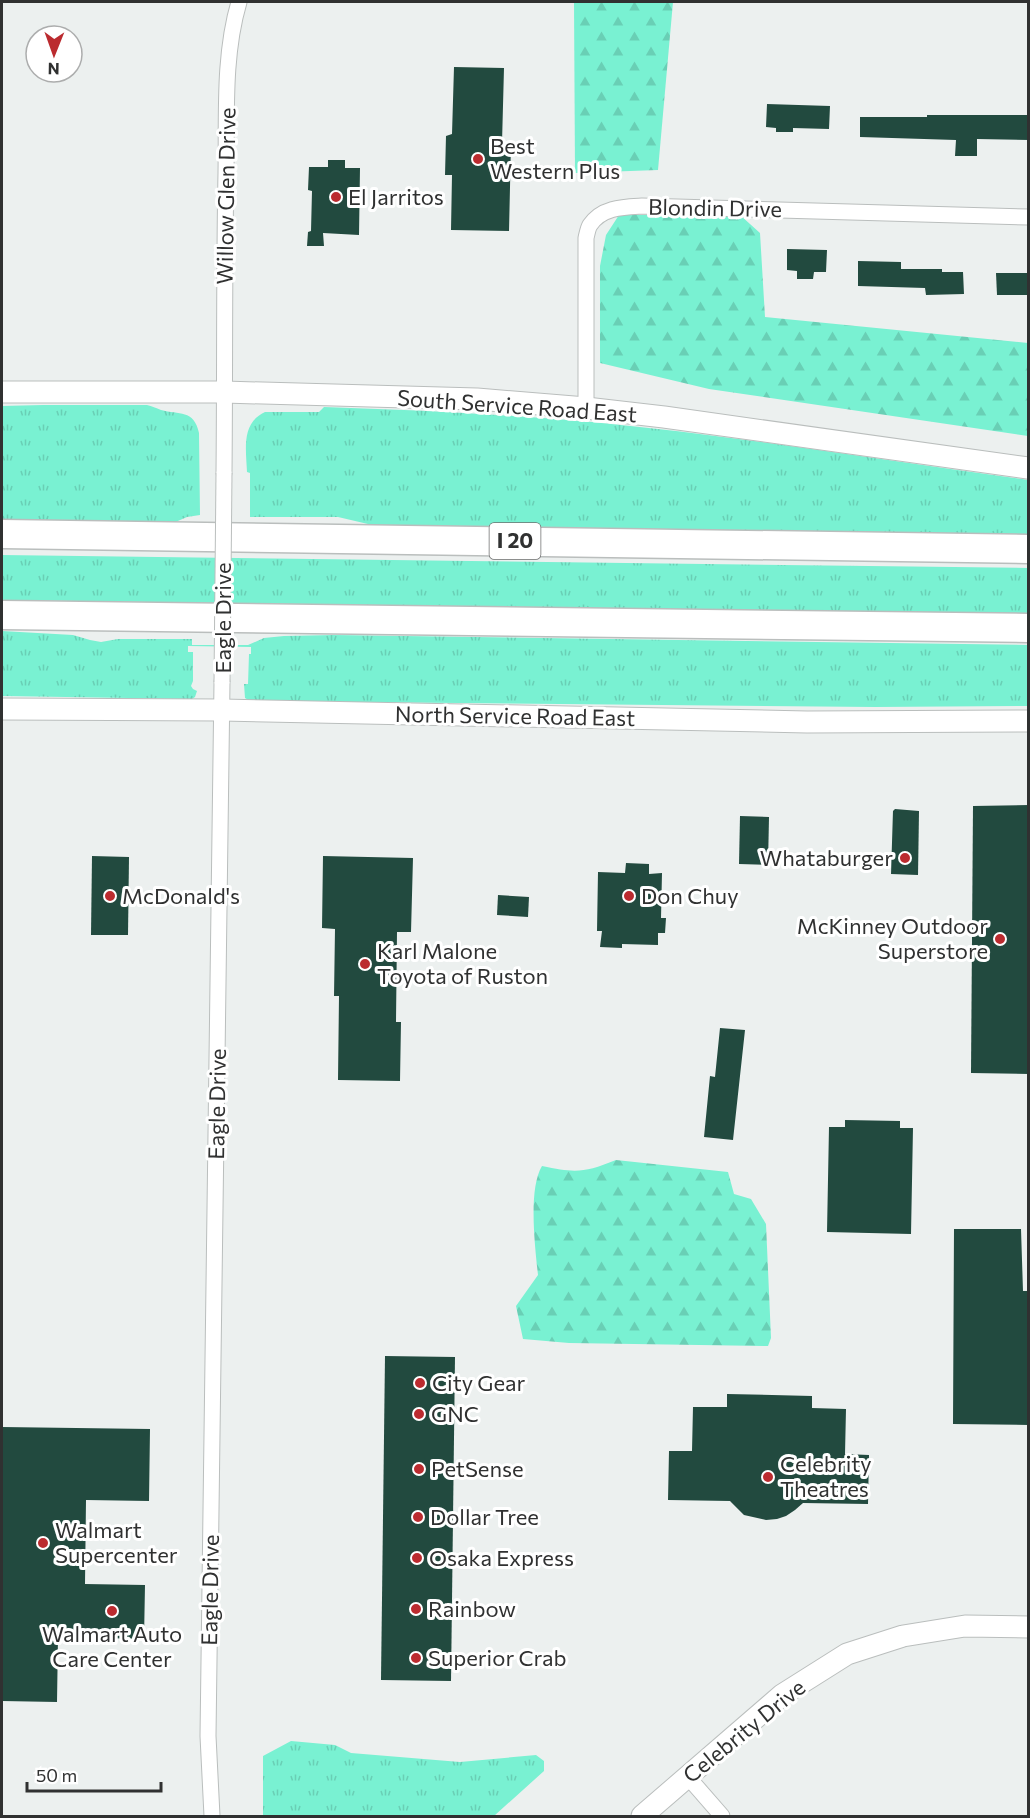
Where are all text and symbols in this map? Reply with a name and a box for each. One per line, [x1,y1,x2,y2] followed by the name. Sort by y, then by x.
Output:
[24,24,84,84] north arrow
[48,60,60,79] text: N
[210,107,241,285] street label: Willow Glen Drive
[490,132,620,184] place label: Best Western Plus
[471,152,485,166] marker: Best Western Plus
[348,183,444,210] place label: El Jarritos
[329,190,343,204] marker: El Jarritos
[648,193,782,222] street label: Blondin Drive
[396,384,638,427] street label: South Service Road East
[490,523,540,559] road number: I 20
[209,562,236,674] street label: Eagle Drive
[395,700,635,731] street label: North Service Road East
[760,844,893,871] place label: Whataburger
[898,851,912,865] marker: Whataburger
[122,882,240,909] place label: McDonald's
[641,882,739,909] place label: Don Chuy
[103,889,117,903] marker: McDonald's
[622,889,636,903] marker: Don Chuy
[797,912,988,964] place label: McKinney Outdoor Superstore
[993,932,1007,946] marker: McKinney Outdoor Superstore
[377,937,548,989] place label: Karl Malone Toyota of Ruston
[358,957,372,971] marker: Karl Malone Toyota of Ruston
[202,1048,231,1160] street label: Eagle Drive
[432,1369,526,1396] place label: City Gear
[413,1376,427,1390] marker: City Gear
[431,1400,479,1427] place label: GNC
[412,1407,426,1421] marker: GNC
[780,1450,872,1502] place label: Celebrity Theatres
[431,1455,524,1482] place label: PetSense
[412,1462,426,1476] marker: PetSense
[761,1470,775,1484] marker: Celebrity Theatres
[430,1503,539,1530] place label: Dollar Tree
[411,1510,425,1524] marker: Dollar Tree
[55,1516,178,1568] place label: Walmart Supercenter
[195,1534,224,1646] street label: Eagle Drive
[36,1536,50,1550] marker: Walmart Supercenter
[429,1544,574,1571] place label: Osaka Express
[410,1551,424,1565] marker: Osaka Express
[428,1595,516,1622] place label: Rainbow
[409,1602,423,1616] marker: Rainbow
[105,1604,119,1618] marker: Walmart Auto Care Center
[42,1620,182,1672] place label: Walmart Auto Care Center
[428,1644,567,1671] place label: Superior Crab
[409,1651,423,1665] marker: Superior Crab
[677,1673,810,1788] street label: Celebrity Drive
[27,1755,160,1793] scale bar
[36,1764,77,1786] text: 50 m

